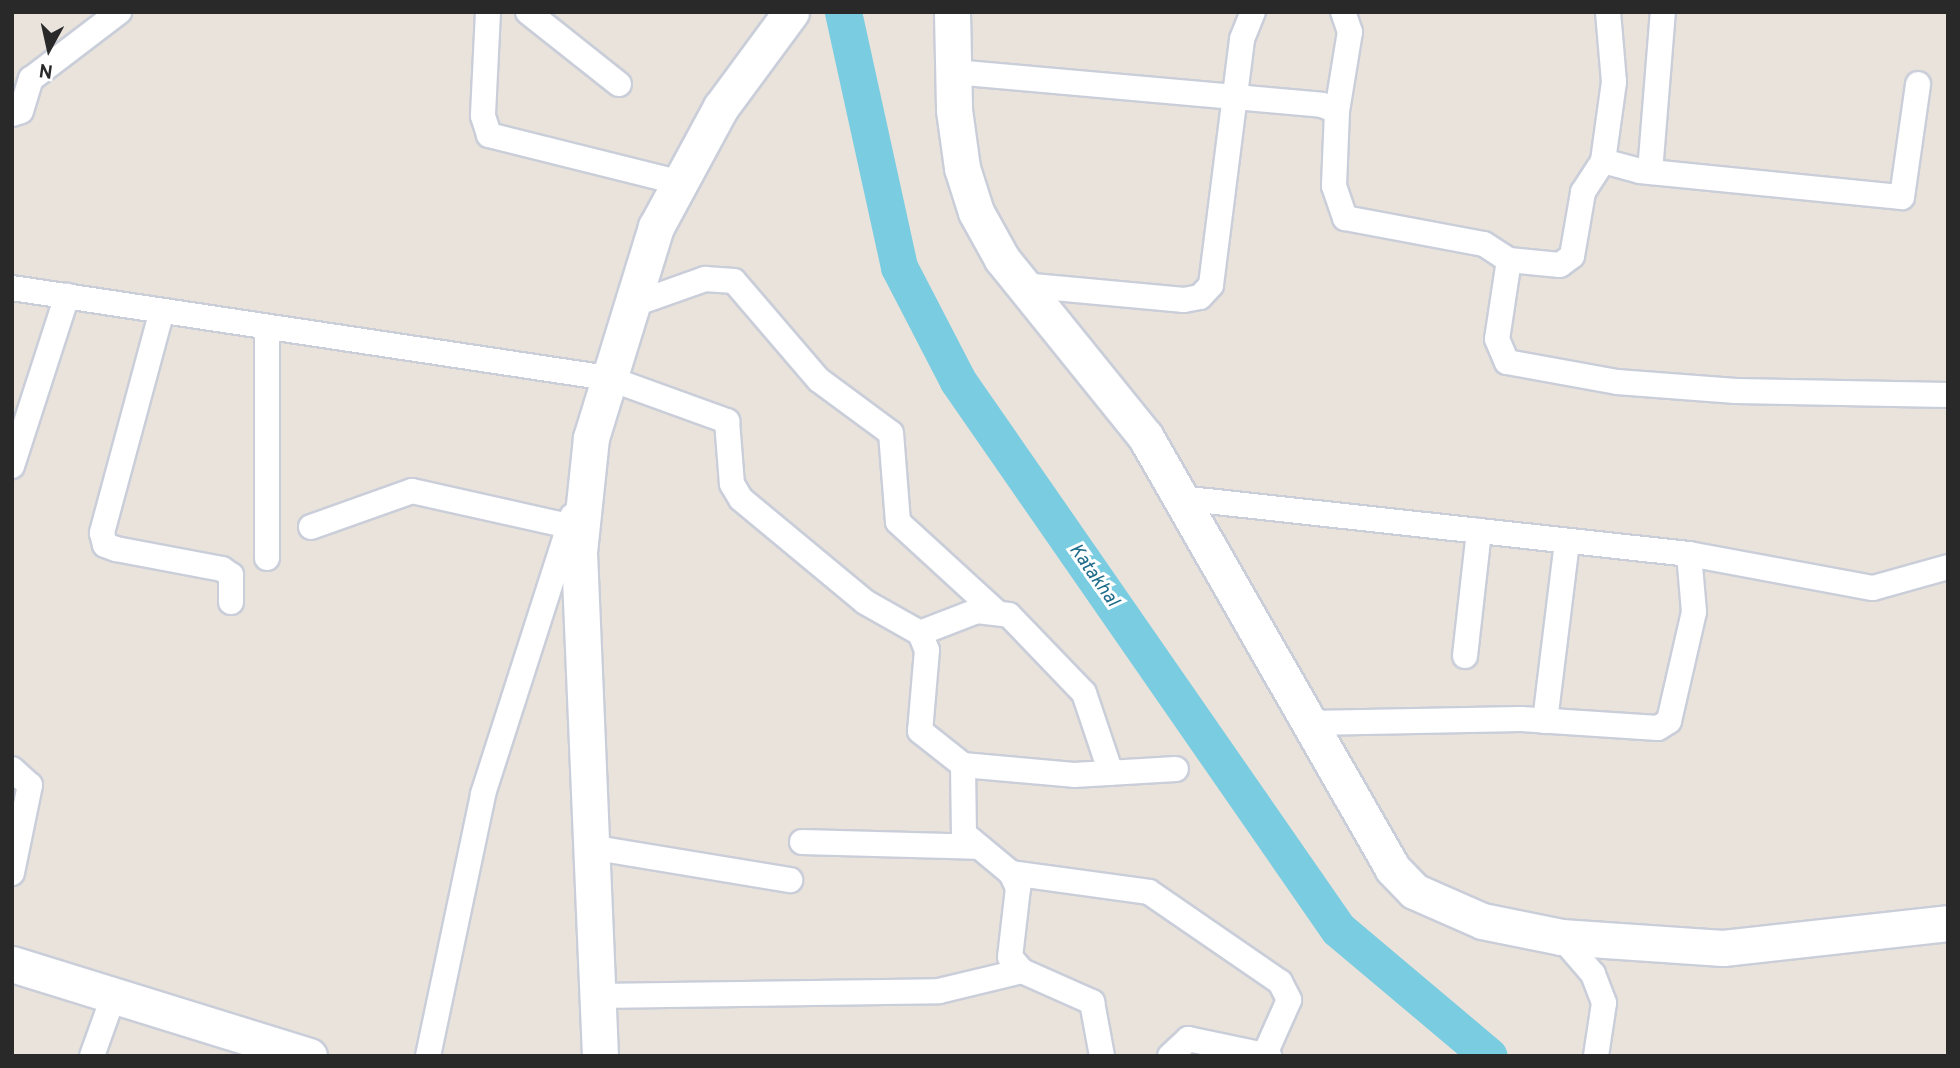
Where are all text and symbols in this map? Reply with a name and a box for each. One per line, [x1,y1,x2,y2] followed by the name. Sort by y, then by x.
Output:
[14,14,84,84] north arrow
[38,57,55,83] text: N
[1063,540,1123,612] water label: Katakhal

